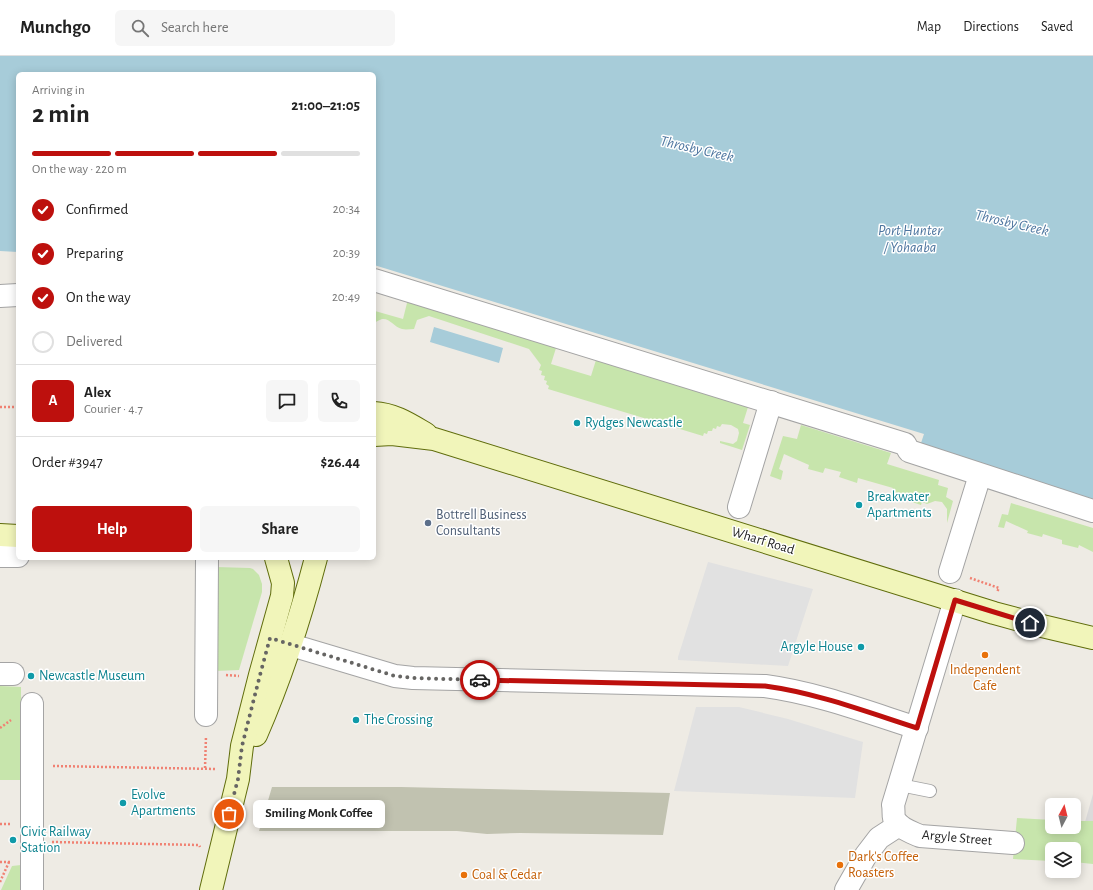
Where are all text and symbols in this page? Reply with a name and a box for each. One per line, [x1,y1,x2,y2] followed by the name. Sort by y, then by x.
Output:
[115,10,395,46] search box
[129,17,151,39] icon: search
[20,18,91,37] text: Munchgo
[161,20,229,35] text: Search here
[917,20,941,34] text: Map
[963,20,1019,34] text: Directions
[1041,20,1073,34] text: Saved
[32,84,85,97] text: Arriving in
[291,98,360,113] text: 21:00–21:05
[32,101,90,127] text: 2 min
[659,133,735,165] water label: Throsby Creek
[32,163,127,176] text: On the way · 220 m
[32,199,54,221] icon: check
[66,202,128,217] text: Confirmed
[333,203,360,216] text: 20:34
[974,207,1050,239] water label: Throsby Creek
[878,223,943,255] water label: Port Hunter / Yohaaba
[32,243,54,265] icon: check
[66,246,123,261] text: Preparing
[333,247,360,260] text: 20:39
[32,287,54,309] icon: check
[66,290,131,305] text: On the way
[332,291,360,304] text: 20:49
[66,334,123,349] text: Delivered
[266,380,308,422] button: chat
[318,380,360,422] button: phone
[84,385,111,400] text: Alex
[48,393,58,408] text: A
[84,403,143,416] text: Courier · 4.7
[585,416,683,430] place label: Rydges Newcastle
[572,418,582,428] marker: Rydges Newcastle
[32,455,103,470] text: Order #3947
[320,455,360,470] text: $26.44
[867,490,932,520] place label: Breakwater Apartments
[854,500,864,510] marker: Breakwater Apartments
[32,506,192,552] button: Help
[200,506,360,552] button: Share
[436,508,527,538] place label: Bottrell Business Consultants
[423,518,433,528] marker: Bottrell Business Consultants
[730,525,796,557] street label: Wharf Road
[1013,606,1047,640] pin
[1019,612,1041,634] icon: home
[781,640,853,654] place label: Argyle House
[856,642,866,652] marker: Argyle House
[980,650,990,660] marker: Independent Cafe
[460,660,500,700] courier
[950,663,1021,693] place label: Independent Cafe
[39,669,145,683] place label: Newcastle Museum
[469,669,491,691] icon: car
[26,671,36,681] marker: Newcastle Museum
[364,713,433,727] place label: The Crossing
[351,715,361,725] marker: The Crossing
[131,788,196,818] place label: Evolve Apartments
[212,797,246,831] pin
[118,798,128,808] marker: Evolve Apartments
[1045,798,1081,834] north arrow
[1045,798,1081,878] map controls
[253,800,385,828] callout: Smiling Monk Coffee
[218,803,240,825] icon: bag
[265,807,373,820] text: Smiling Monk Coffee
[21,825,91,855] place label: Civic Railway Station
[921,828,993,848] street label: Argyle Street
[8,835,18,845] marker: Civic Railway Station
[1045,842,1081,878] button: layers
[848,850,919,880] place label: Dark's Coffee Roasters
[835,860,845,870] marker: Dark's Coffee Roasters
[472,868,542,882] place label: Coal & Cedar
[459,870,469,880] marker: Coal & Cedar

